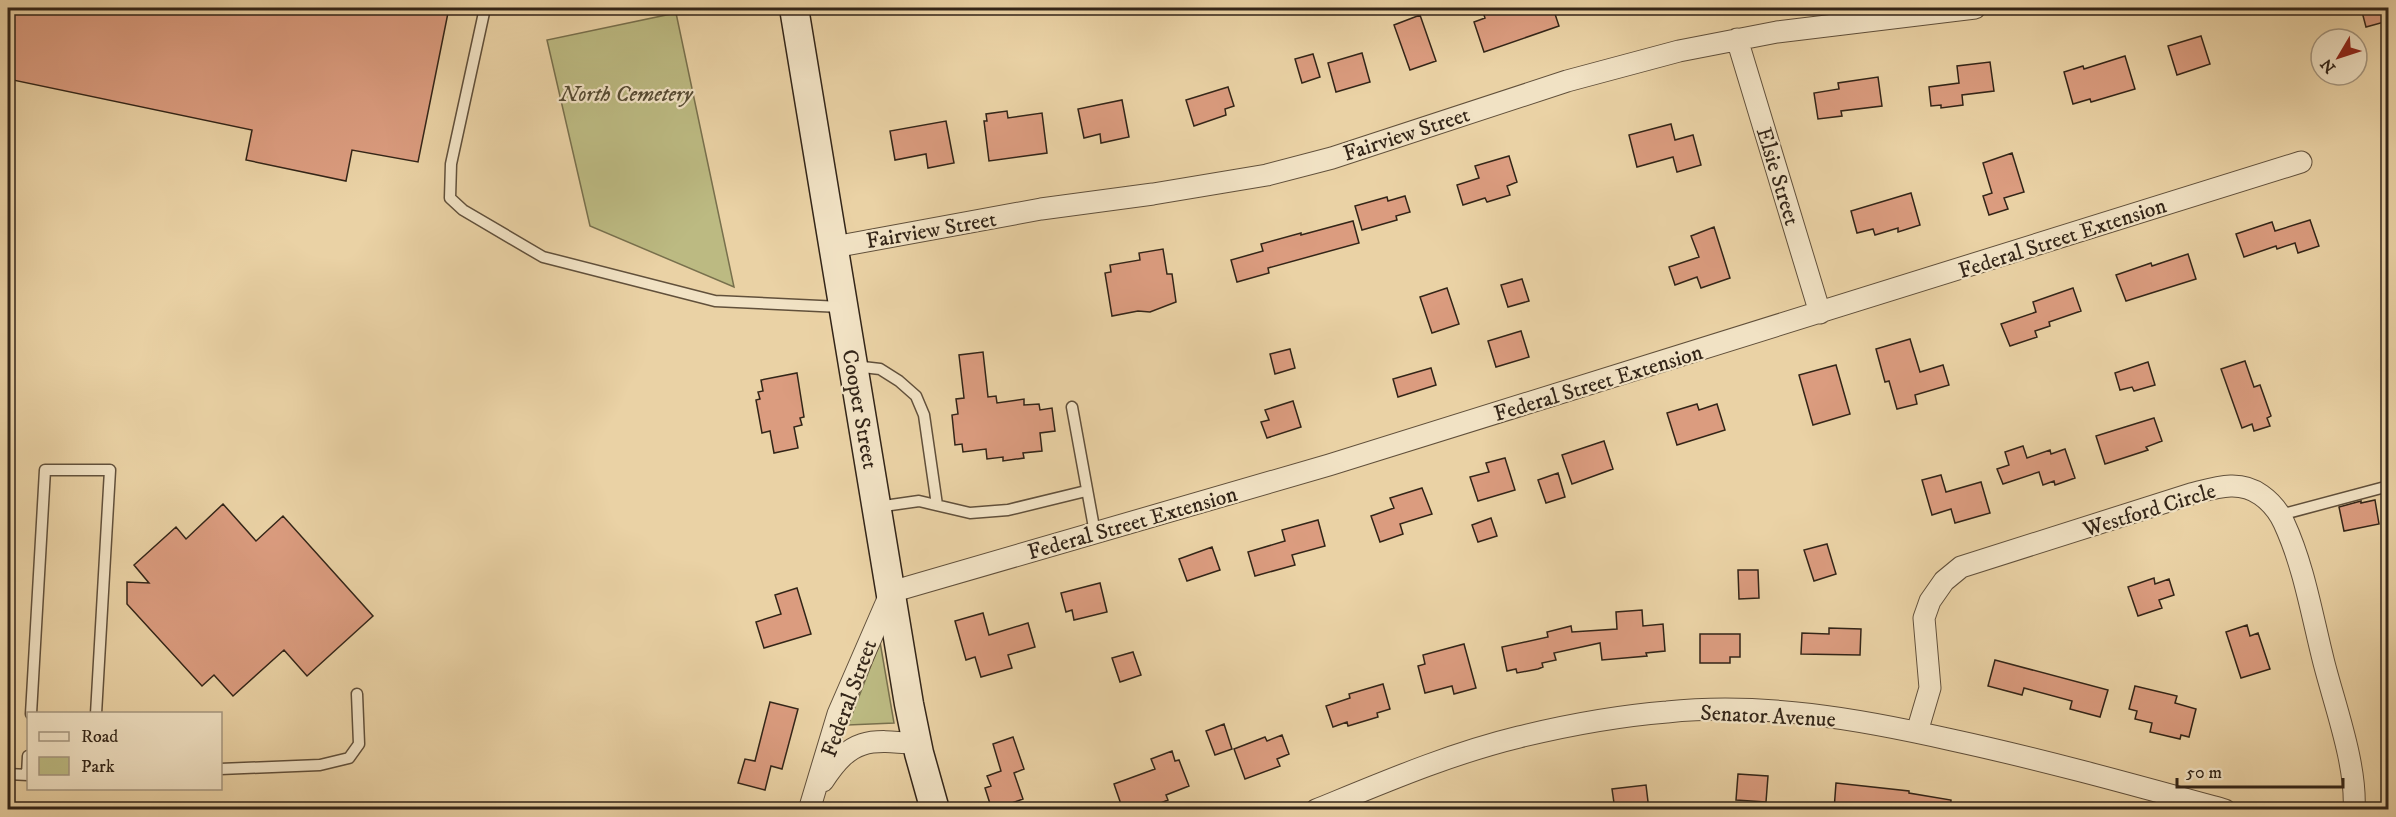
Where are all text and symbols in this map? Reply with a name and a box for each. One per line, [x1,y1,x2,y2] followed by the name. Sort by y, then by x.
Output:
[2309,27,2369,87] north arrow
[2316,54,2340,77] text: N
[558,81,694,108] park label: North Cemetery
[1340,101,1473,168] street label: Fairview Street
[1750,124,1805,229] street label: Elsie Street
[1955,192,2170,285] street label: Federal Street Extension
[864,206,998,255] street label: Fairview Street
[1491,339,1707,428] street label: Federal Street Extension
[836,347,883,471] street label: Cooper Street
[2079,477,2219,544] street label: Westford Circle
[1024,480,1241,566] street label: Federal Street Extension
[816,636,883,761] street label: Federal Street
[1700,699,1836,734] street label: Senator Avenue
[27,712,222,790] legend
[81,726,118,748] text: Road
[2177,751,2344,789] scale bar
[81,756,115,778] text: Park
[2186,762,2222,784] text: 50 m

